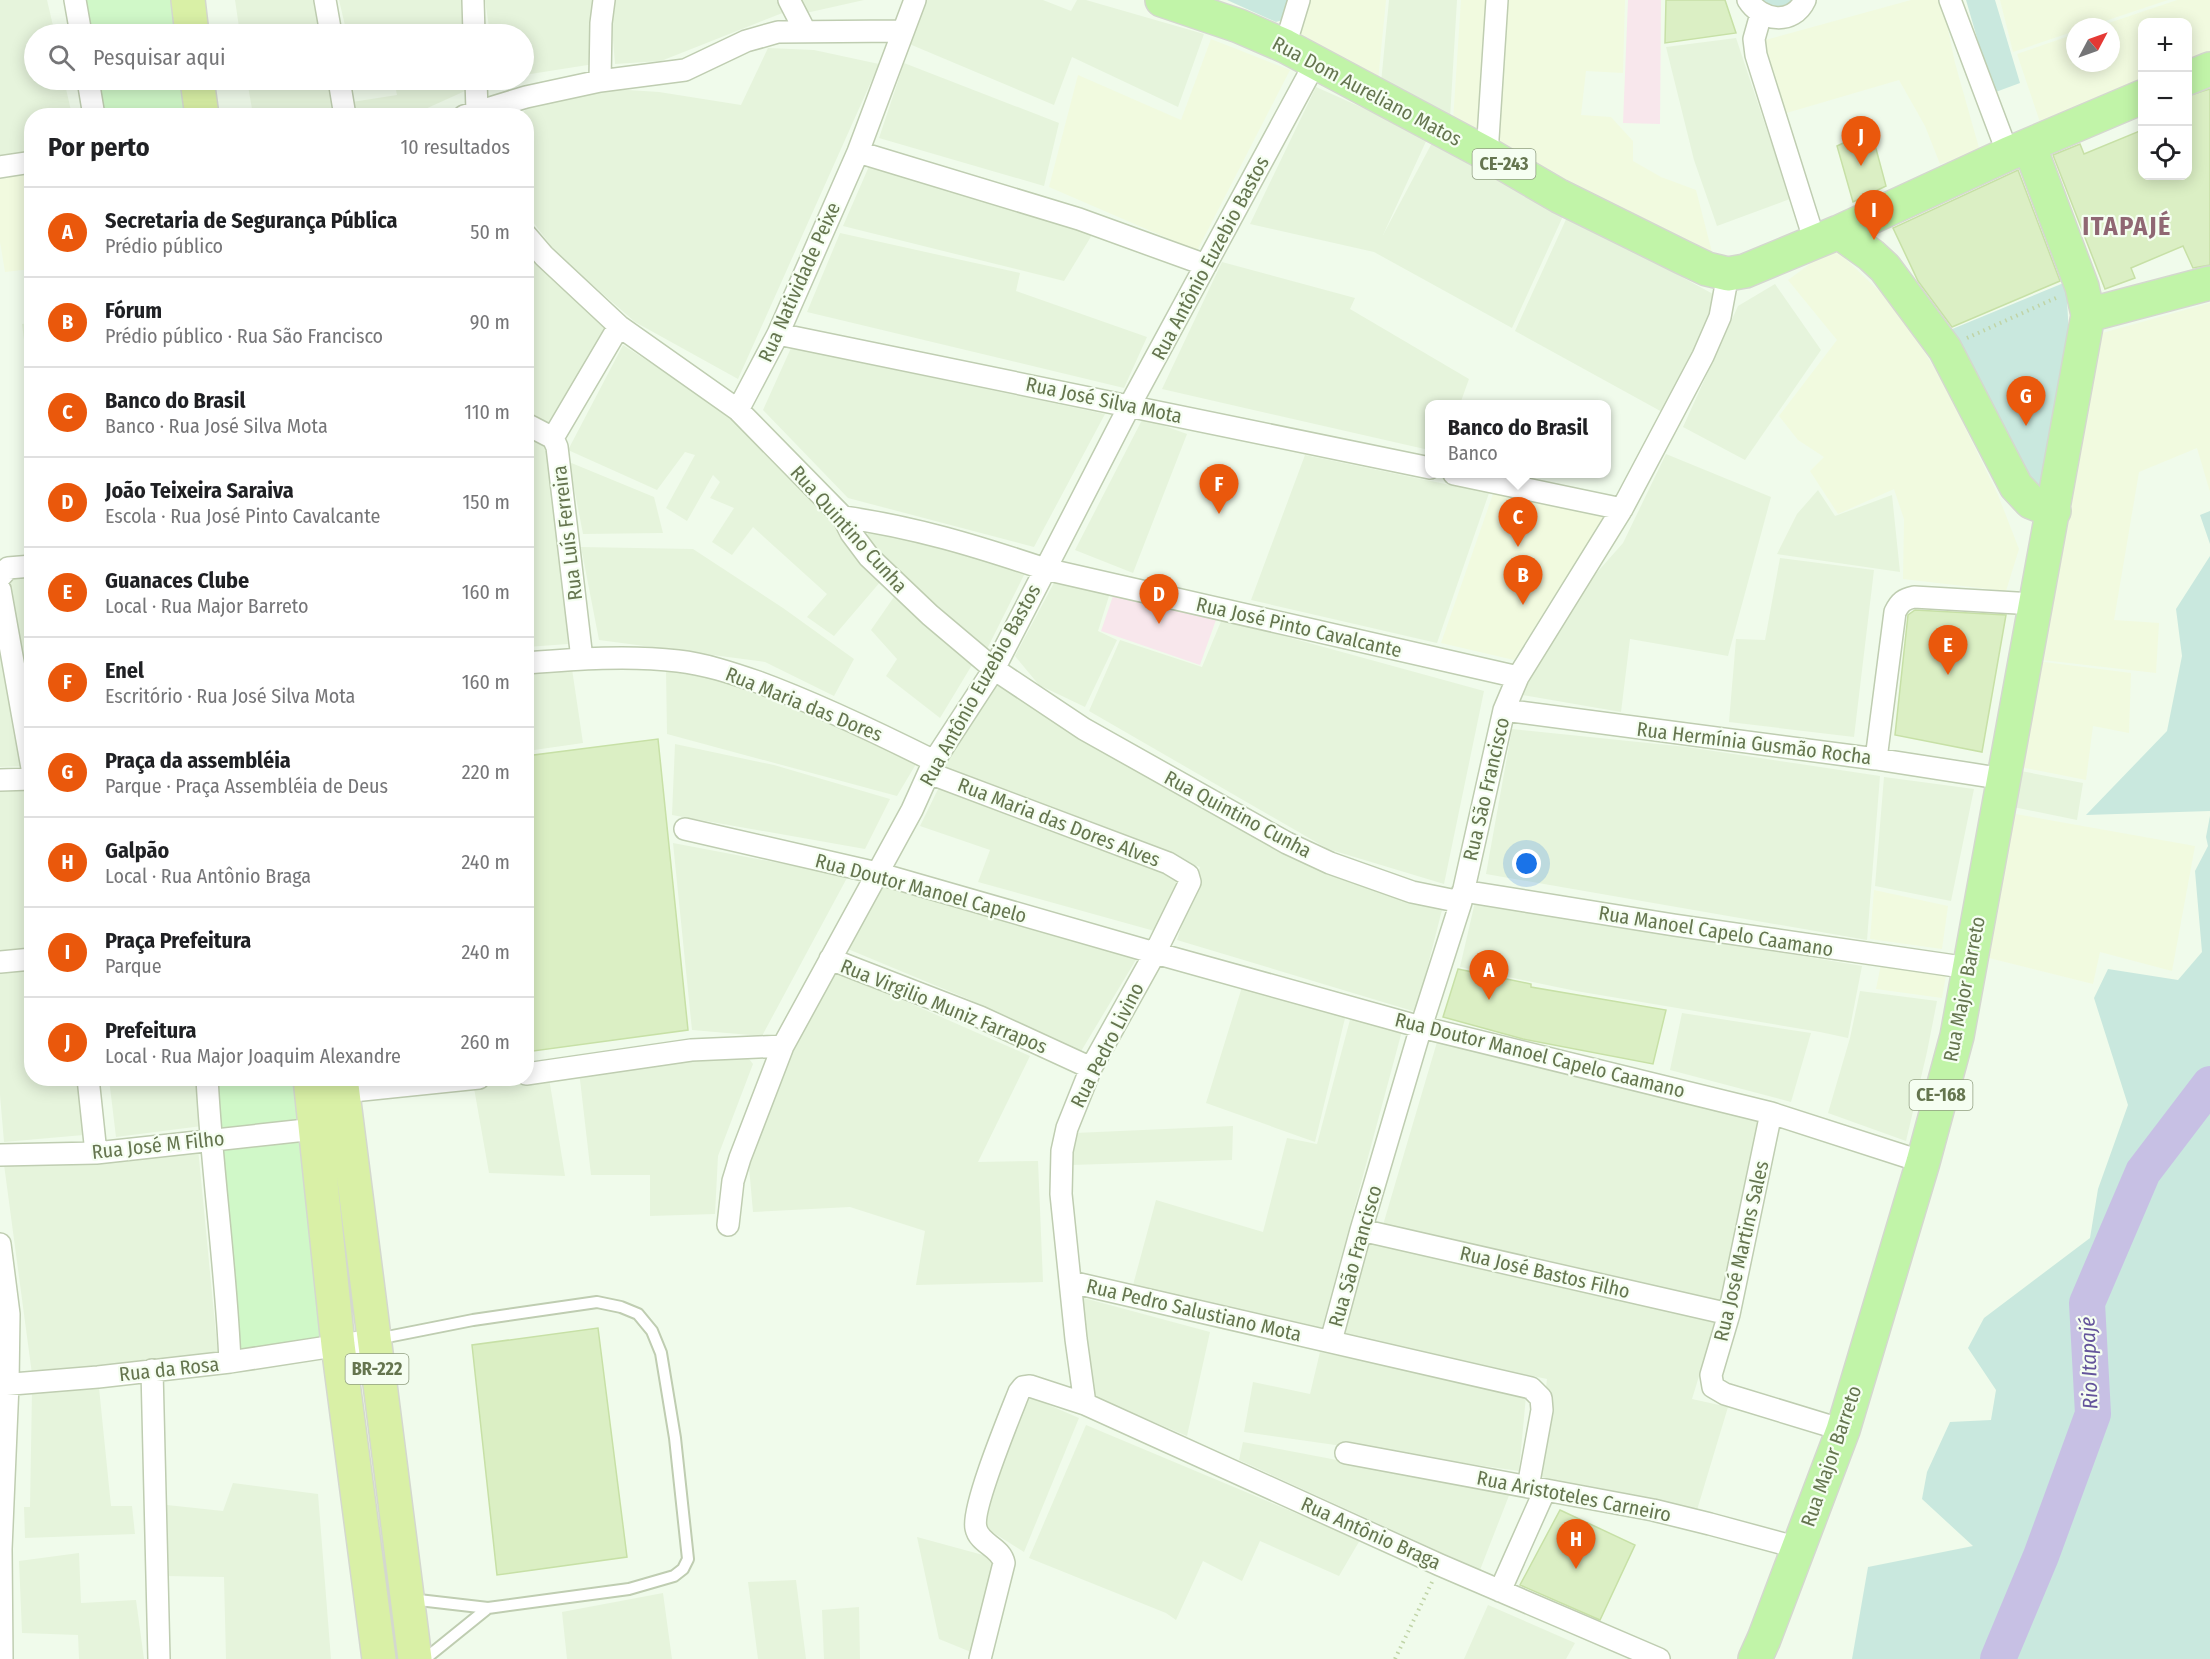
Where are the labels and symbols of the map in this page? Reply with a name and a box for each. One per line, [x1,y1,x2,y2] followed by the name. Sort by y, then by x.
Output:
[2066,18,2120,72] north arrow
[1268,31,1466,151] street label: Rua Dom Aureliano Matos
[1842,116,1880,166] pin: J
[1472,149,1536,179] road number: CE-243
[1146,152,1274,364] street label: Rua Antônio Euzebio Bastos
[1854,190,1894,240] pin: I
[753,198,845,366] street label: Rua Natividade Peixe
[2082,210,2172,242] district label: ITAPAJÉ
[1024,372,1184,428] street label: Rua José Silva Mota
[2006,376,2046,426] pin: G
[786,460,912,598] street label: Rua Quintino Cunha
[547,464,587,602] street label: Rua Luís Ferreira
[1200,464,1238,514] pin: F
[1498,498,1538,547] pin: C
[1504,556,1543,605] pin: B
[1140,574,1178,624] pin: D
[914,580,1046,790] street label: Rua Antônio Euzebio Bastos
[1194,592,1404,662] street label: Rua José Pinto Cavalcante
[1928,626,1968,675] pin: E
[722,662,886,746] street label: Rua Maria das Dores
[1458,715,1514,863] street label: Rua São Francisco
[1635,717,1873,769] street label: Rua Hermínia Gusmão Rocha
[1160,765,1316,863] street label: Rua Quintino Cunha
[955,772,1163,872] street label: Rua Maria das Dores Alves
[813,848,1029,928] street label: Rua Doutor Manoel Capelo
[1512,849,1541,878] your location
[1597,901,1835,961] street label: Rua Manoel Capelo Caamano
[1938,914,1990,1064] street label: Rua Major Barreto
[1470,950,1508,1000] pin: A
[837,954,1051,1058] street label: Rua Virgilio Muniz Farrapos
[1065,979,1149,1111] street label: Rua Pedro Livino
[1392,1007,1688,1103] street label: Rua Doutor Manoel Capelo Caamano
[1910,1080,1972,1110] road number: CE-168
[90,1126,226,1164] street label: Rua José M Filho
[1709,1158,1773,1344] street label: Rua José Martins Sales
[1323,1182,1387,1330] street label: Rua São Francisco
[1458,1241,1632,1303] street label: Rua José Bastos Filho
[1084,1274,1304,1346] street label: Rua Pedro Salustiano Mota
[2074,1316,2104,1410] water label: Rio Itapajé
[118,1352,220,1386] street label: Rua da Rosa
[346,1354,409,1384] road number: BR-222
[1796,1382,1866,1530] street label: Rua Major Barreto
[1475,1465,1673,1527] street label: Rua Aristoteles Carneiro
[1298,1491,1444,1575] street label: Rua Antônio Braga
[1556,1520,1596,1569] pin: H

